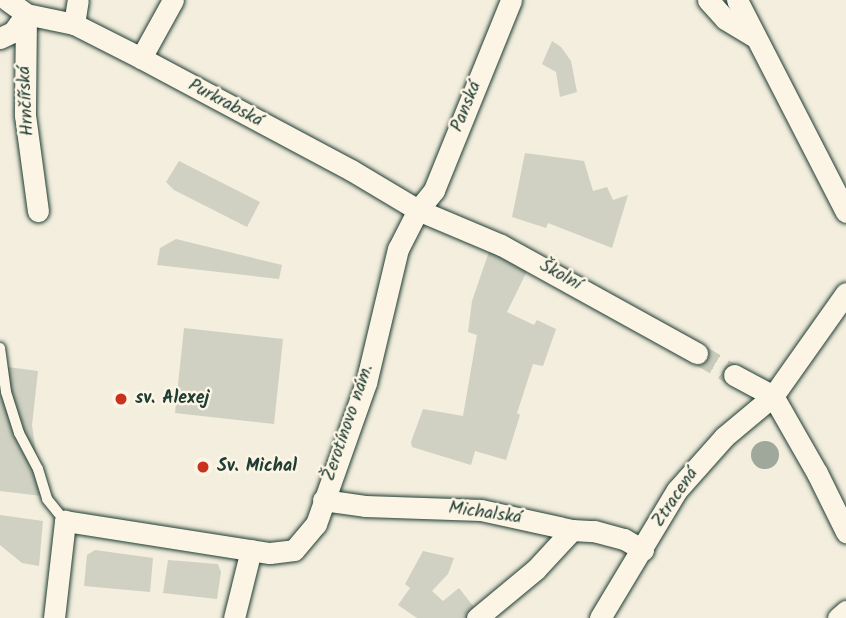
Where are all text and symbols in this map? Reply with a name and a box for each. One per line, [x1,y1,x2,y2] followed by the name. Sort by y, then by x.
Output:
[14,65,40,137] street label: Hrnčířská
[184,75,266,133] street label: Purkrabská
[447,79,487,135] street label: Panská
[535,256,585,296] street label: Školní
[319,362,379,484] street label: Žerotínovo nám.
[135,388,209,410] place label: sv. Alexej
[113,391,129,407] marker: sv. Alexej
[217,456,297,478] place label: Sv. Michal
[195,459,211,475] marker: Sv. Michal
[648,464,704,532] street label: Ztracená
[447,498,523,530] street label: Michalská

